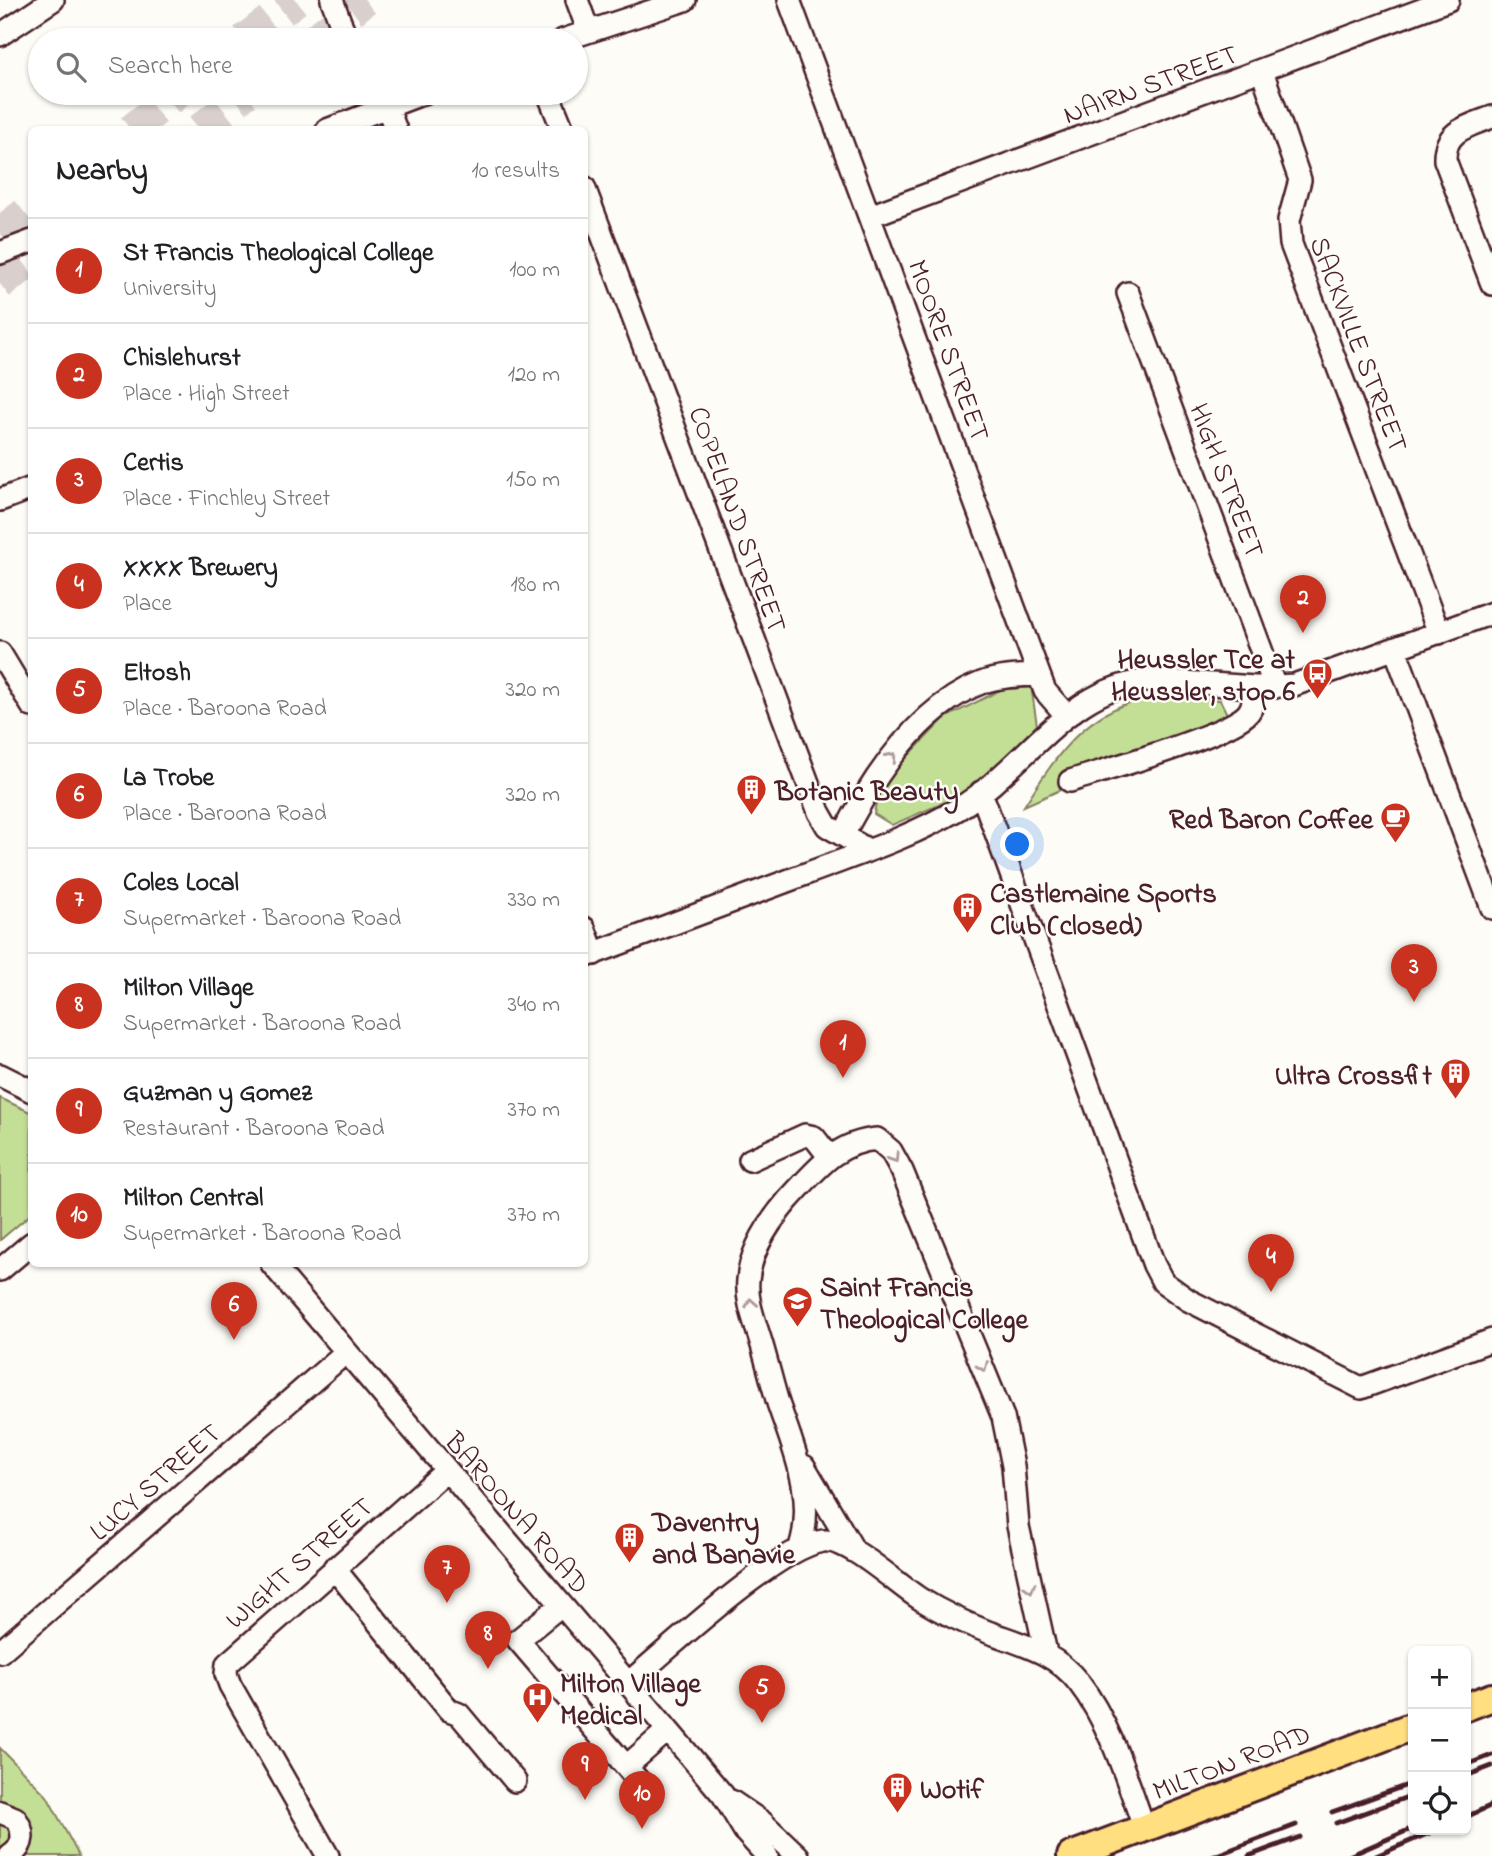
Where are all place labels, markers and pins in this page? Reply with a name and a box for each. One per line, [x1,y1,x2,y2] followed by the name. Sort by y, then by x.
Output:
[1280,575,1326,633] pin: 2
[1111,641,1296,714] place label: Heussler Tce at Heussler, stop 6
[1301,657,1335,701] bus stop icon: Heussler Tce at Heussler, stop 6
[735,773,769,817] building icon: Botanic Beauty
[773,773,959,814] place label: Botanic Beauty
[1169,801,1374,842] place label: Red Baron Coffee
[1379,801,1413,845] cafe icon: Red Baron Coffee
[990,875,1217,948] place label: Castlemaine Sports Club (closed)
[950,891,984,935] building icon: Castlemaine Sports Club (closed)
[1391,944,1437,1002] pin: 3
[820,1020,866,1078] pin: 1
[1275,1057,1433,1098] place label: Ultra Crossfit
[1438,1057,1472,1101] building icon: Ultra Crossfit
[1248,1234,1294,1292] pin: 4
[820,1269,1029,1343] place label: Saint Francis Theological College
[211,1282,257,1340] pin: 6
[780,1285,814,1329] school or university icon: Saint Francis Theological College
[650,1504,796,1577] place label: Daventry and Banavie
[612,1520,646,1564] building icon: Daventry and Banavie
[424,1545,470,1603] pin: 7
[465,1611,511,1669] pin: 8
[560,1665,702,1738] place label: Milton Village Medical
[739,1665,785,1723] pin: 5
[520,1681,554,1725] hospital icon: Milton Village Medical
[562,1742,608,1800] pin: 9
[619,1771,665,1829] pin: 10
[880,1771,914,1815] building icon: Wotif
[920,1771,985,1812] place label: Wotif

